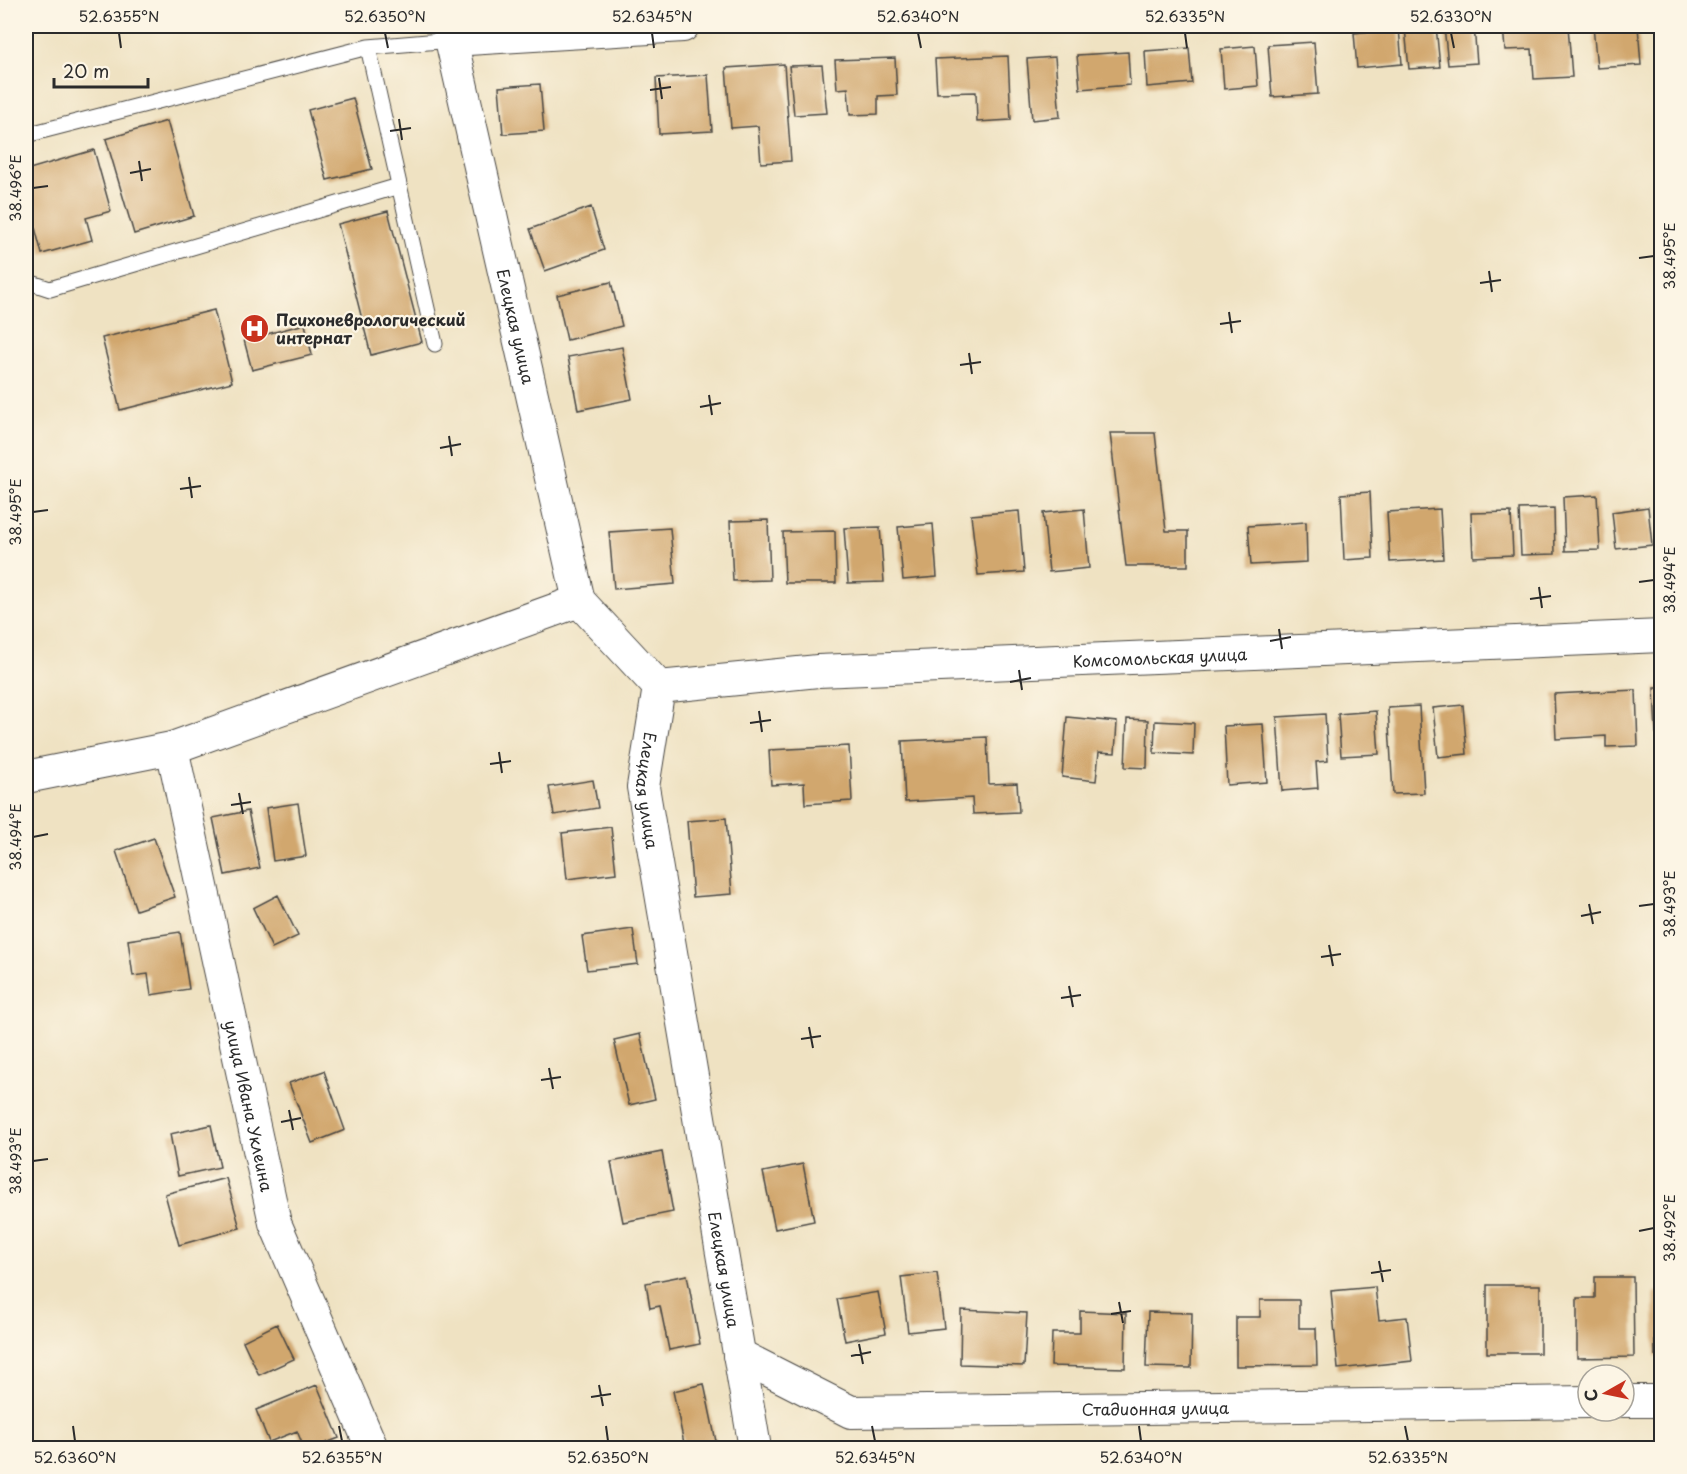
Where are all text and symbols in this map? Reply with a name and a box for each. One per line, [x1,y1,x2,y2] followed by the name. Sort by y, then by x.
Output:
[79,4,159,27] text: 52.6355°N
[344,4,426,27] text: 52.6350°N
[612,4,692,27] text: 52.6345°N
[877,4,959,27] text: 52.6340°N
[1145,4,1225,27] text: 52.6335°N
[1410,4,1492,27] text: 52.6330°N
[54,51,148,89] scale bar
[63,57,109,84] text: 20 m
[3,154,26,222] text: 38.496°E
[1657,222,1680,290] text: 38.495°E
[492,266,541,386] street label: Елецкая улица
[276,307,466,349] place label: Психоневрологический интернат
[239,312,271,344] hospital icon: Психоневрологический интернат
[3,478,26,546] text: 38.495°E
[1657,546,1680,614] text: 38.494°E
[1072,641,1248,672] street label: Комсомольская улица
[631,731,665,850] street label: Елецкая улица
[3,803,26,871] text: 38.494°E
[1657,870,1680,938] text: 38.493°E
[219,1018,280,1194] street label: улица Ивана Уклеина
[3,1127,26,1195] text: 38.493°E
[1657,1194,1680,1262] text: 38.492°E
[703,1210,746,1330] street label: Елецкая улица
[1576,1363,1636,1423] north arrow
[1577,1388,1603,1403] text: С
[1081,1395,1229,1421] street label: Стадионная улица
[33,1445,117,1468] text: 52.6360°N
[302,1445,382,1468] text: 52.6355°N
[567,1445,649,1468] text: 52.6350°N
[835,1445,915,1468] text: 52.6345°N
[1100,1445,1182,1468] text: 52.6340°N
[1368,1445,1448,1468] text: 52.6335°N

